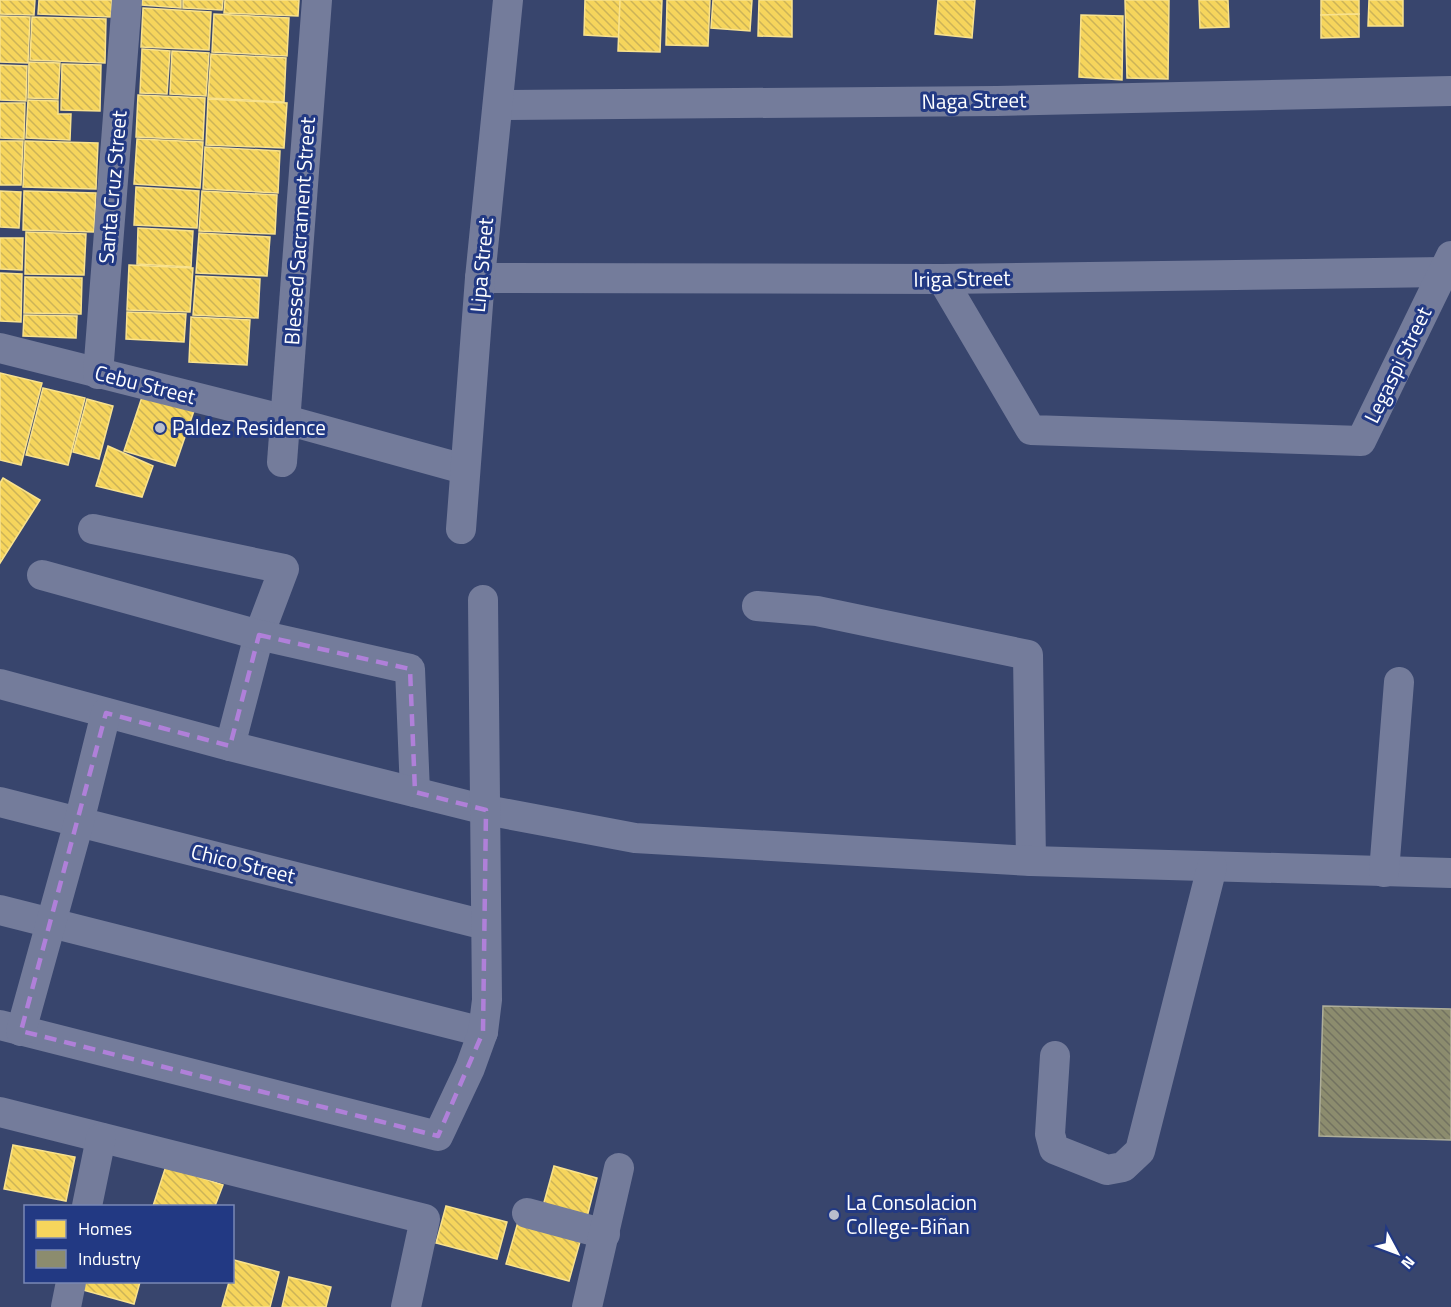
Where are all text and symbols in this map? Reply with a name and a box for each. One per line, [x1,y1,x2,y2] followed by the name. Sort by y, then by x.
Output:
[921,83,1027,117] street label: Naga Street
[89,108,135,265] street label: Santa Cruz Street
[275,115,323,346] street label: Blessed Sacrament Street
[461,216,501,314] street label: Lipa Street
[913,261,1011,295] street label: Iriga Street
[1355,300,1439,428] street label: Legaspi Street
[92,356,200,412] street label: Cebu Street
[172,411,326,443] place label: Paldez Residence
[153,421,167,435] marker: Paldez Residence
[188,835,299,892] street label: Chico Street
[846,1186,977,1242] place label: La Consolacion College-Biñan
[24,1205,234,1283] legend
[827,1208,841,1222] marker: La Consolacion College-Biñan
[78,1215,132,1242] text: Homes
[1367,1223,1427,1283] north arrow
[78,1245,141,1272] text: Industry
[1396,1251,1421,1275] text: N

